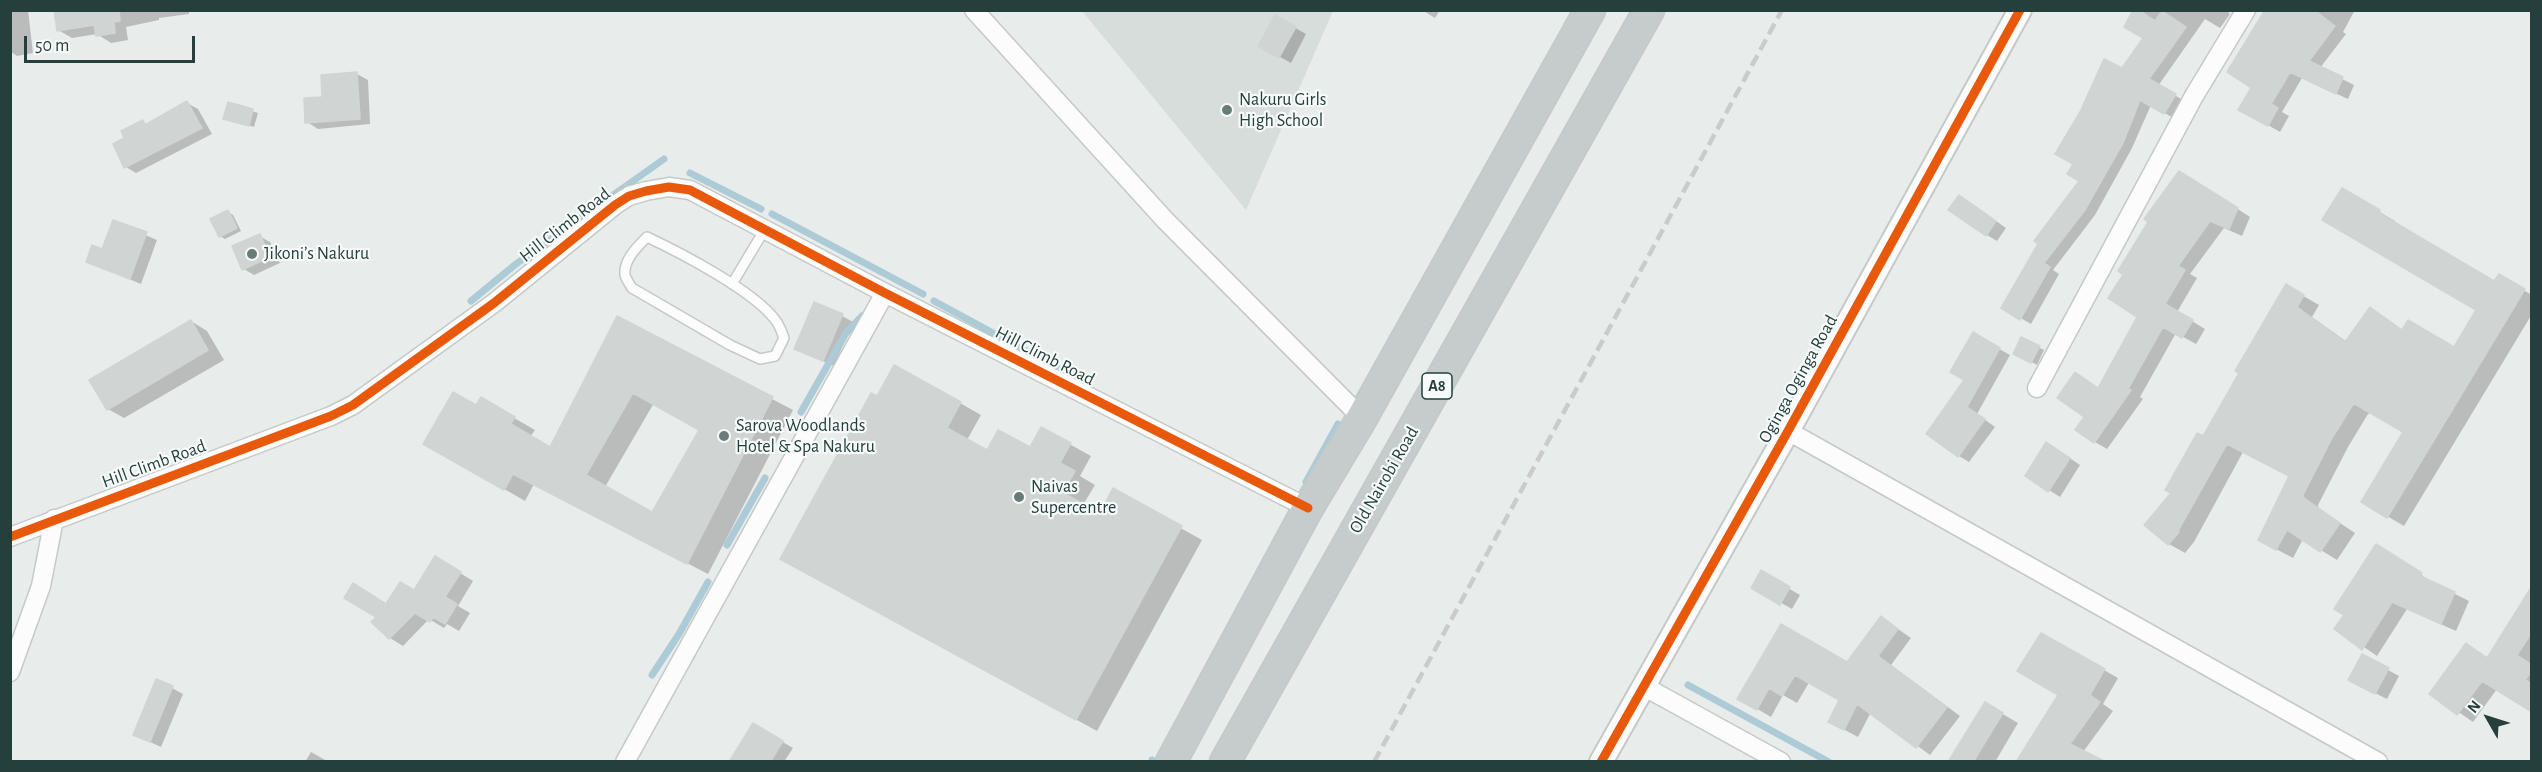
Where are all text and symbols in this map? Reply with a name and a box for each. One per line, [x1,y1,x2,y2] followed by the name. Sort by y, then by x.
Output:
[27,24,198,62] scale bar
[35,37,69,55] text: 50 m
[1239,89,1327,132] place label: Nakuru Girls High School
[1220,103,1234,117] marker: Nakuru Girls High School
[515,183,615,267] street label: Hill Climb Road
[264,243,369,265] place label: Jikoni’s Nakuru
[245,247,259,261] marker: Jikoni’s Nakuru
[1754,311,1842,447] street label: Oginga Oginga Road
[991,322,1099,390] street label: Hill Climb Road
[1422,373,1452,399] road number: A8
[736,415,875,458] place label: Sarova Woodlands Hotel & Spa Nakuru
[1345,423,1423,537] street label: Old Nairobi Road
[717,429,731,443] marker: Sarova Woodlands Hotel & Spa Nakuru
[99,435,209,493] street label: Hill Climb Road
[1031,476,1116,518] place label: Naivas Supercentre
[1012,490,1026,504] marker: Naivas Supercentre
[2458,688,2518,748] north arrow
[2464,697,2484,716] text: N

